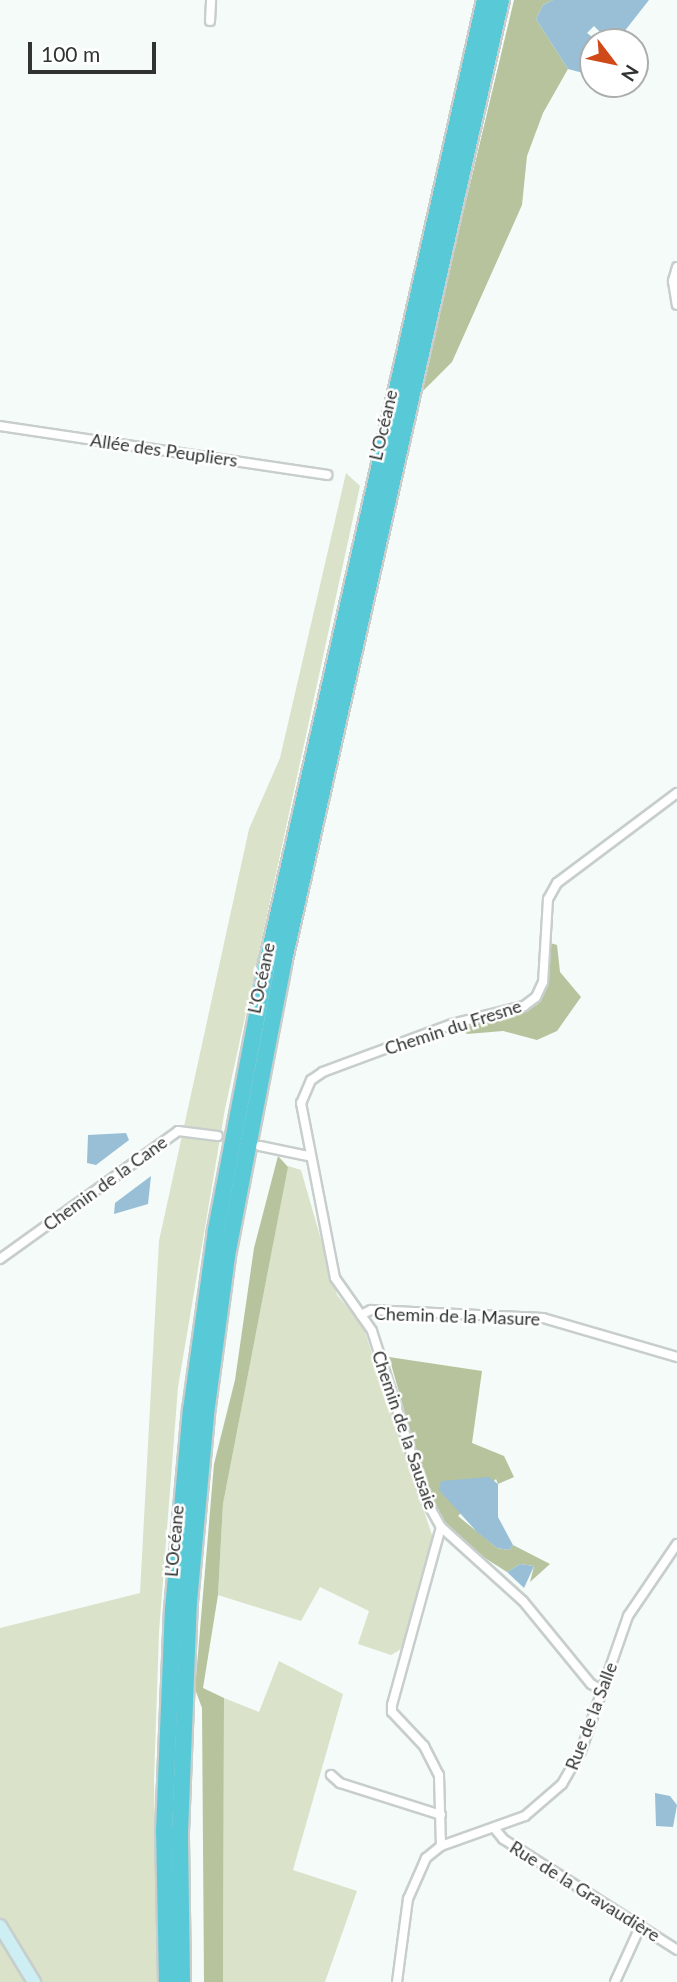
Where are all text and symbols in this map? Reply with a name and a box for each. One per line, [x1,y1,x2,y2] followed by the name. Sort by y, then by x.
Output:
[32,28,159,72] scale bar
[579,28,649,98] north arrow
[41,41,100,66] text: 100 m
[617,61,644,86] text: N
[364,387,402,463] street label: L’Océane
[89,429,239,471] street label: Allée des Peupliers
[243,941,279,1015] street label: L’Océane
[382,995,524,1059] street label: Chemin du Fresne
[39,1131,171,1235] street label: Chemin de la Cane
[374,1302,540,1330] street label: Chemin de la Masure
[368,1348,442,1512] street label: Chemin de la Sausaie
[160,1504,188,1578] street label: L’Océane
[561,1659,621,1773] street label: Rue de la Salle
[506,1836,664,1946] street label: Rue de la Gravaudière

